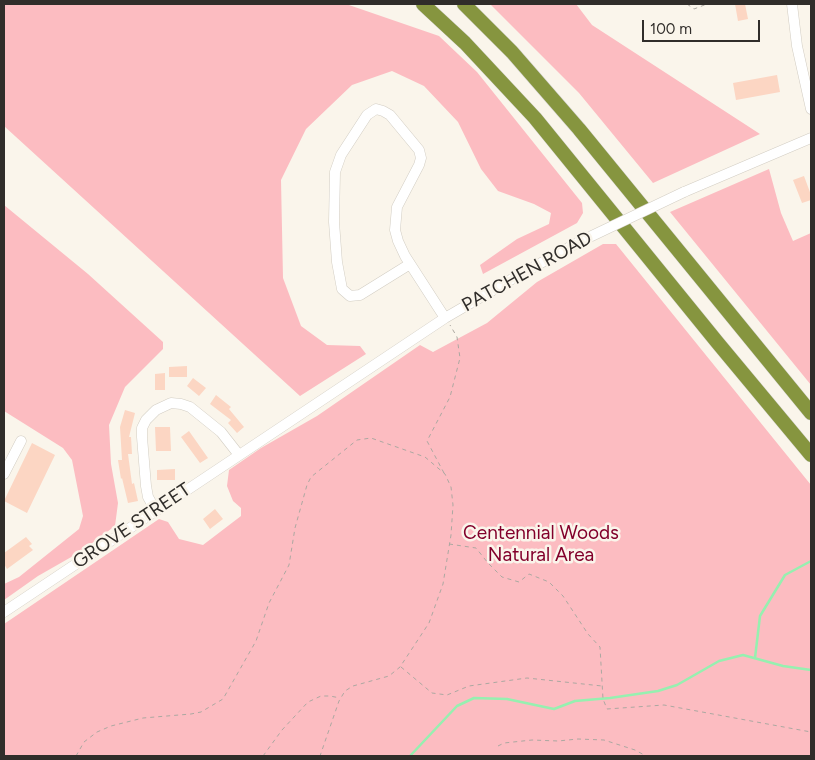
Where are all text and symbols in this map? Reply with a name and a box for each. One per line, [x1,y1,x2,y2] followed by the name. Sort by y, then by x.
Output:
[645,10,762,42] scale bar
[650,20,692,38] text: 100 m
[458,227,596,317] street label: PATCHEN ROAD
[69,478,195,574] street label: GROVE STREET
[463,522,619,566] park label: Centennial Woods Natural Area

